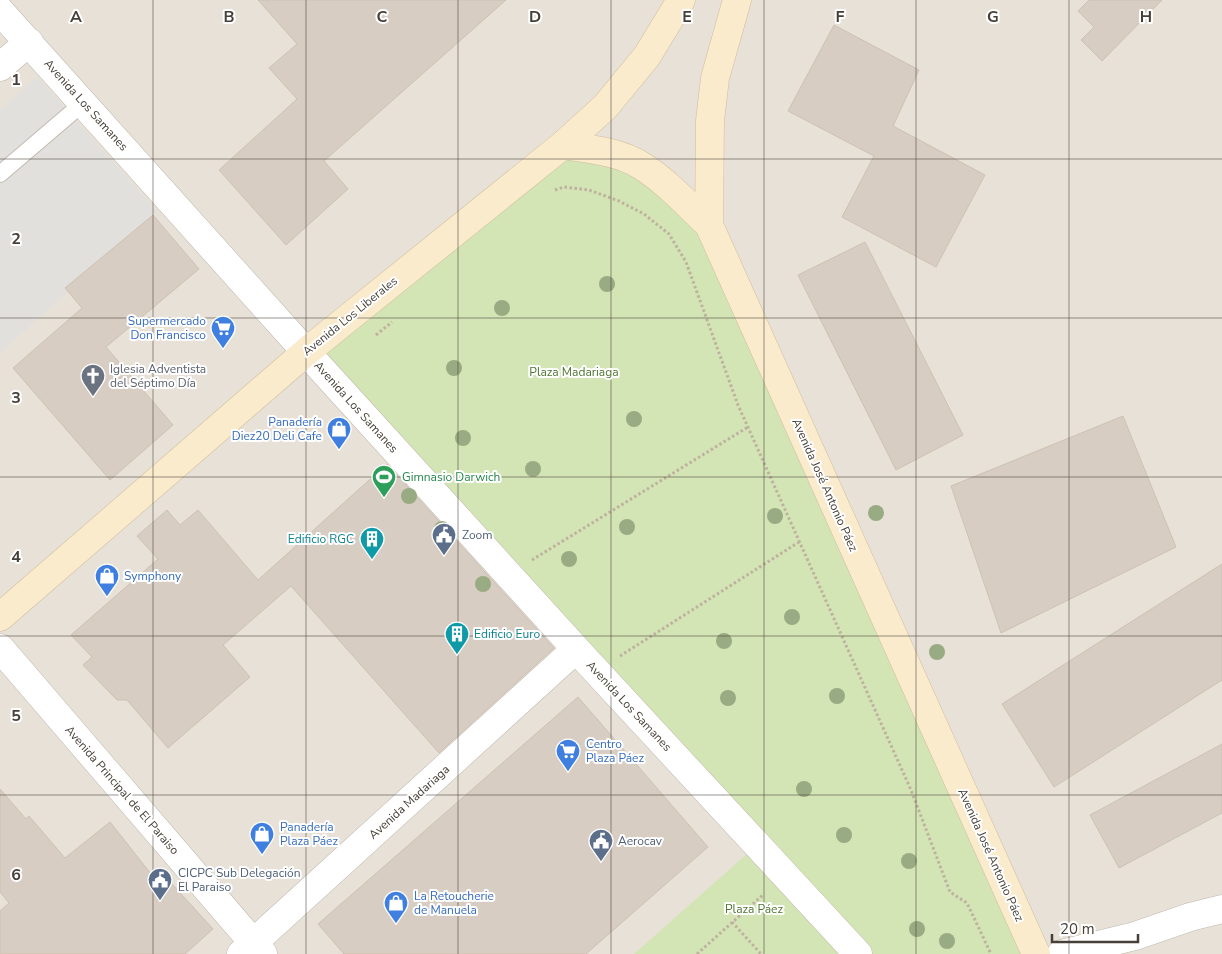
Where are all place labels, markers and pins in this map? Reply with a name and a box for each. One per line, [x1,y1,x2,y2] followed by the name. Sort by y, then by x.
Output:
[128,313,206,343] place label: Supermercado Don Francisco
[210,315,236,349] supermarket icon: Supermercado Don Francisco
[110,361,206,391] place label: Iglesia Adventista del Séptimo Día
[80,363,106,397] church icon: Iglesia Adventista del Séptimo Día
[232,414,322,444] place label: Panadería Diez20 Deli Cafe
[326,416,352,450] shop icon: Panadería Diez20 Deli Cafe
[371,464,397,498] sports icon: Gimnasio Darwich
[402,469,500,485] place label: Gimnasio Darwich
[431,522,457,556] public building icon: Zoom
[359,526,385,560] building icon: Edificio RGC
[462,527,493,543] place label: Zoom
[288,531,354,547] place label: Edificio RGC
[94,563,120,597] shop icon: Symphony
[124,568,182,584] place label: Symphony
[444,621,470,655] building icon: Edificio Euro
[474,626,540,642] place label: Edificio Euro
[586,736,644,766] place label: Centro Plaza Páez
[555,738,581,772] supermarket icon: Centro Plaza Páez
[280,819,338,849] place label: Panadería Plaza Páez
[249,821,275,855] shop icon: Panadería Plaza Páez
[588,828,614,862] public building icon: Aerocav
[618,833,663,849] place label: Aerocav
[178,865,300,895] place label: CICPC Sub Delegación El Paraiso
[147,867,173,901] public building icon: CICPC Sub Delegación El Paraiso
[414,888,494,918] place label: La Retoucherie de Manuela
[383,890,409,924] shop icon: La Retoucherie de Manuela

